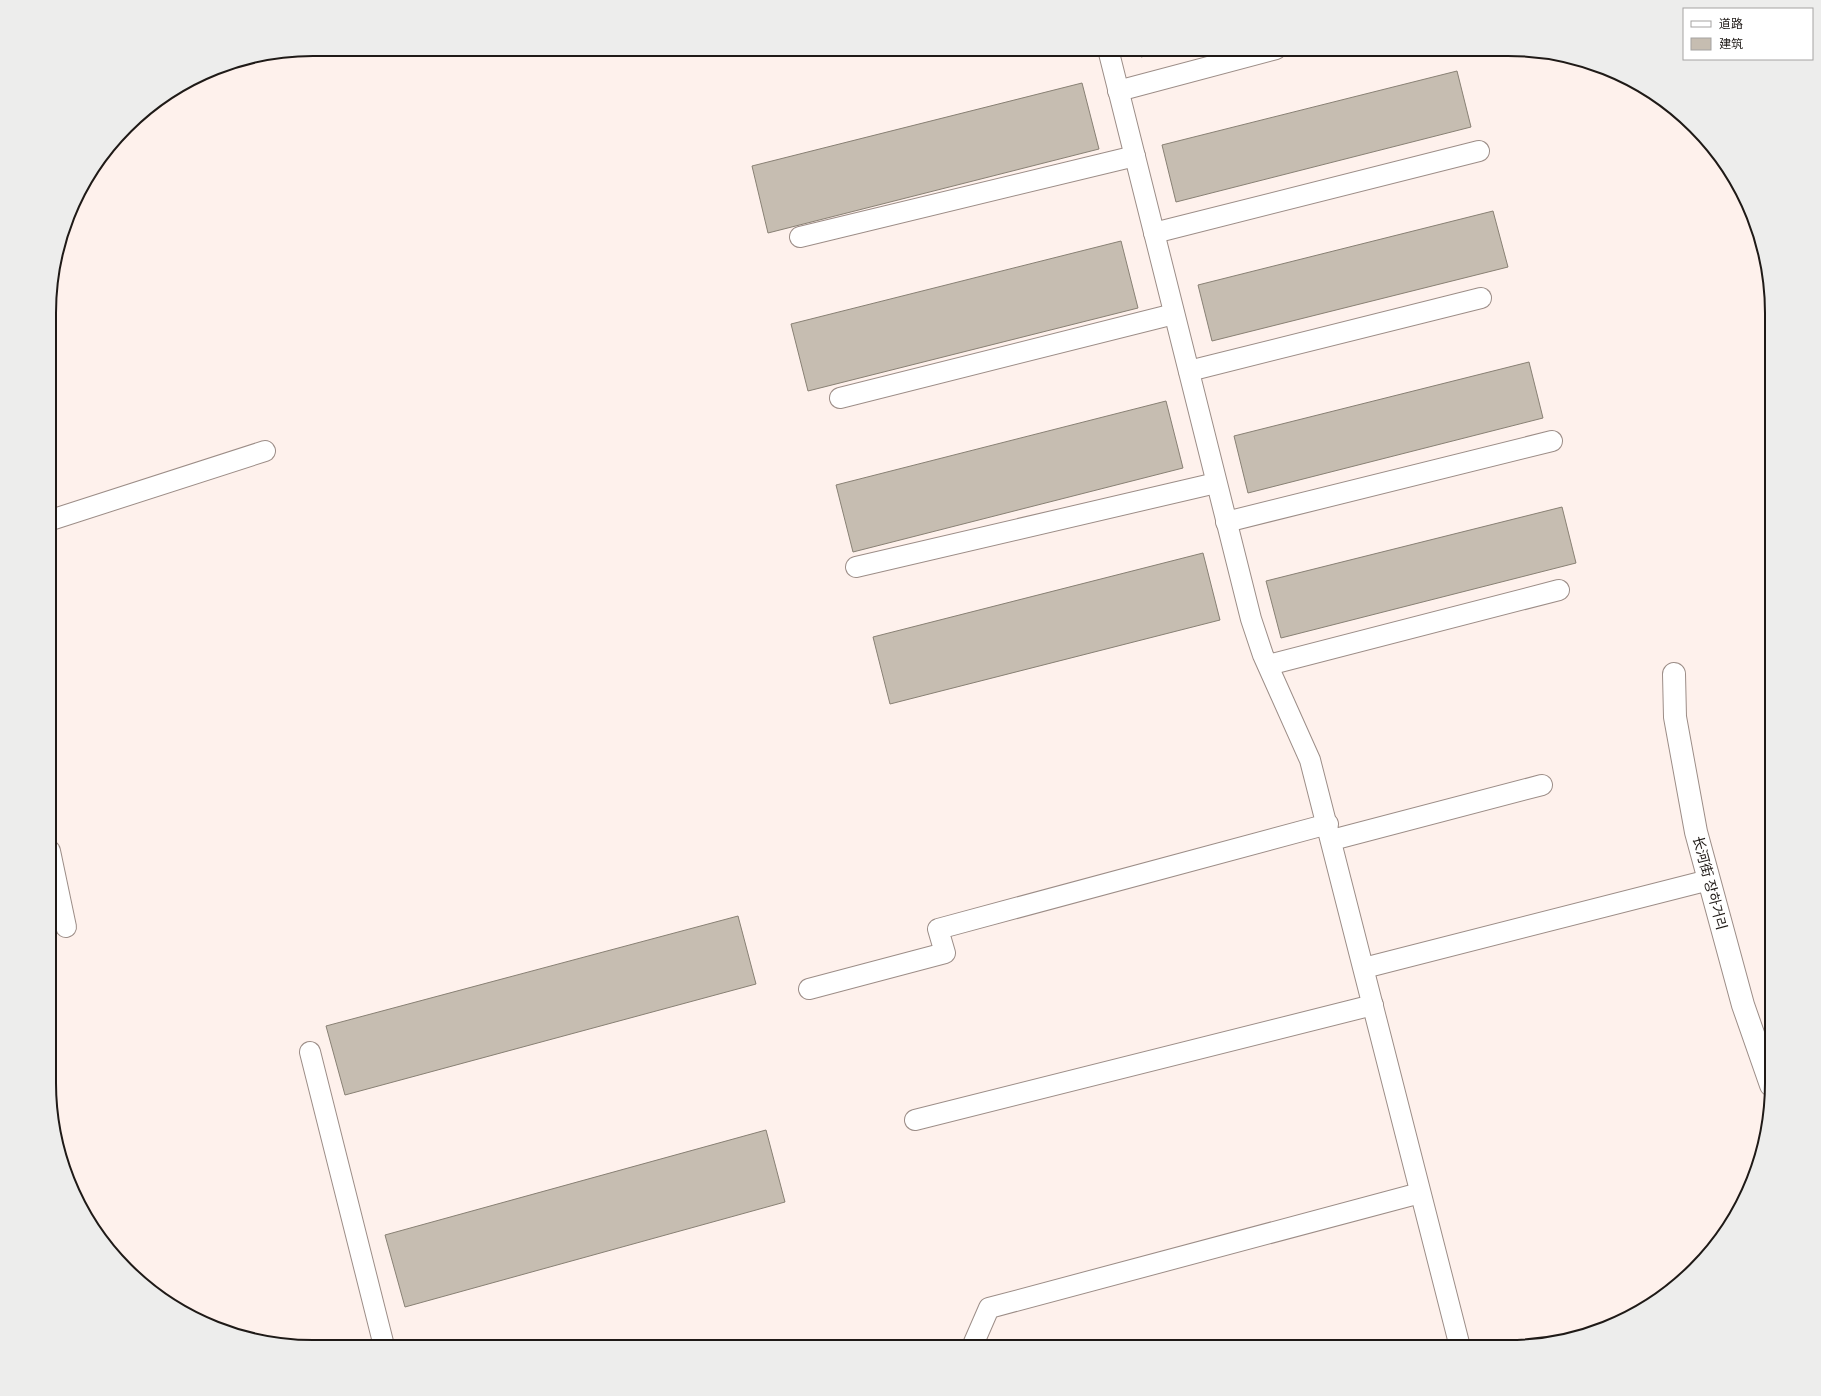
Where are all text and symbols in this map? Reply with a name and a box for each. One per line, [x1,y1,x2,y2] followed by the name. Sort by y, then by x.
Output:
[1683,8,1813,60] legend
[1719,17,1743,31] text: 道路
[1719,37,1743,51] text: 建筑
[1689,834,1730,932] street label: 长河街 장하거리

